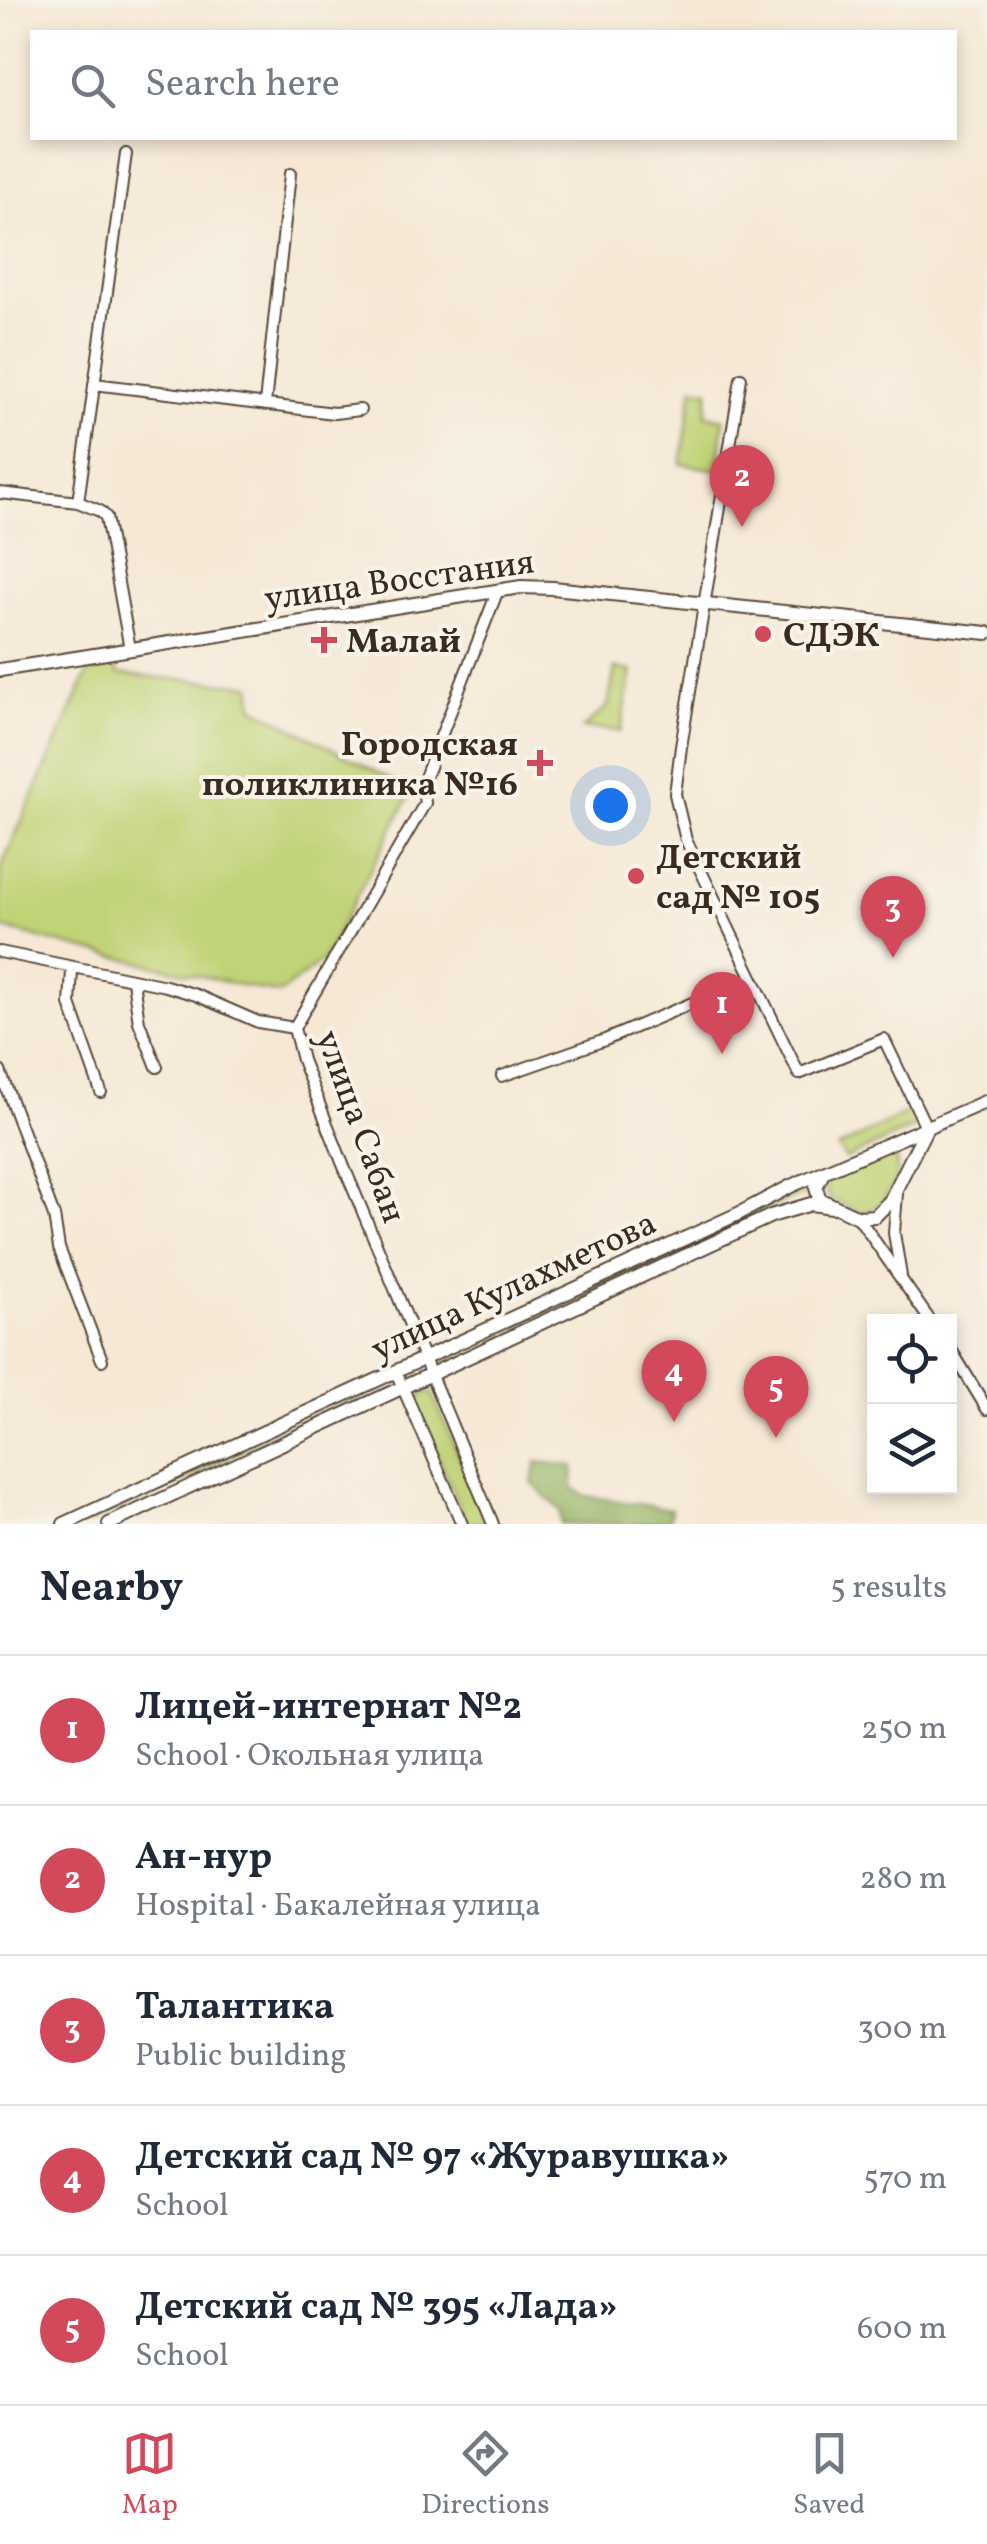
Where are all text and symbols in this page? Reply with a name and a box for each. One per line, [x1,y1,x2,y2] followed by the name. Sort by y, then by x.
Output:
[30,30,957,140] search box
[65,58,120,113] icon: search
[145,59,340,112] text: Search here
[710,444,774,527] pin: 2
[261,539,538,625] street label: улица Восстания
[783,613,880,661] place label: СДЭК
[346,619,461,667] place label: Малай
[752,623,774,645] marker: СДЭК
[311,627,337,653] marker: Малай
[202,722,518,810] place label: Городская поликлиника №16
[527,750,553,776] marker: Городская поликлиника №16
[585,780,636,831] your location
[656,835,820,923] place label: Детский сад № 105
[625,865,647,887] marker: Детский сад № 105
[860,876,926,958] pin: 3
[690,972,754,1054] pin: 1
[302,1024,416,1230] street label: улица Сабан
[364,1201,665,1375] street label: улица Кулахметова
[867,1314,957,1494] map controls
[867,1314,957,1404] button: locate
[642,1340,706,1422] pin: 4
[744,1356,808,1438] pin: 5
[867,1404,957,1494] button: layers
[40,1560,183,1619] text: Nearby
[830,1567,947,1611] text: 5 results
[135,1682,522,1735] text: Лицей-интернат №2
[66,1708,79,1752] text: 1
[861,1708,947,1752] text: 250 m
[135,1735,484,1779] text: School · Окольная улица
[135,1832,272,1885] text: Ан-нур
[64,1858,81,1902] text: 2
[860,1858,947,1902] text: 280 m
[135,1885,541,1929] text: Hospital · Бакалейная улица
[135,1982,334,2035] text: Талантика
[64,2008,81,2052] text: 3
[857,2008,947,2052] text: 300 m
[135,2035,347,2079] text: Public building
[135,2132,729,2185] text: Детский сад № 97 «Журавушка»
[63,2158,82,2202] text: 4
[863,2158,947,2202] text: 570 m
[135,2185,229,2229] text: School
[135,2282,618,2335] text: Детский сад № 395 «Лада»
[65,2308,80,2352] text: 5
[857,2308,947,2352] text: 600 m
[135,2335,229,2379] text: School
[122,2426,178,2525] tab: Map
[421,2426,550,2525] tab: Directions
[793,2426,865,2525] tab: Saved

